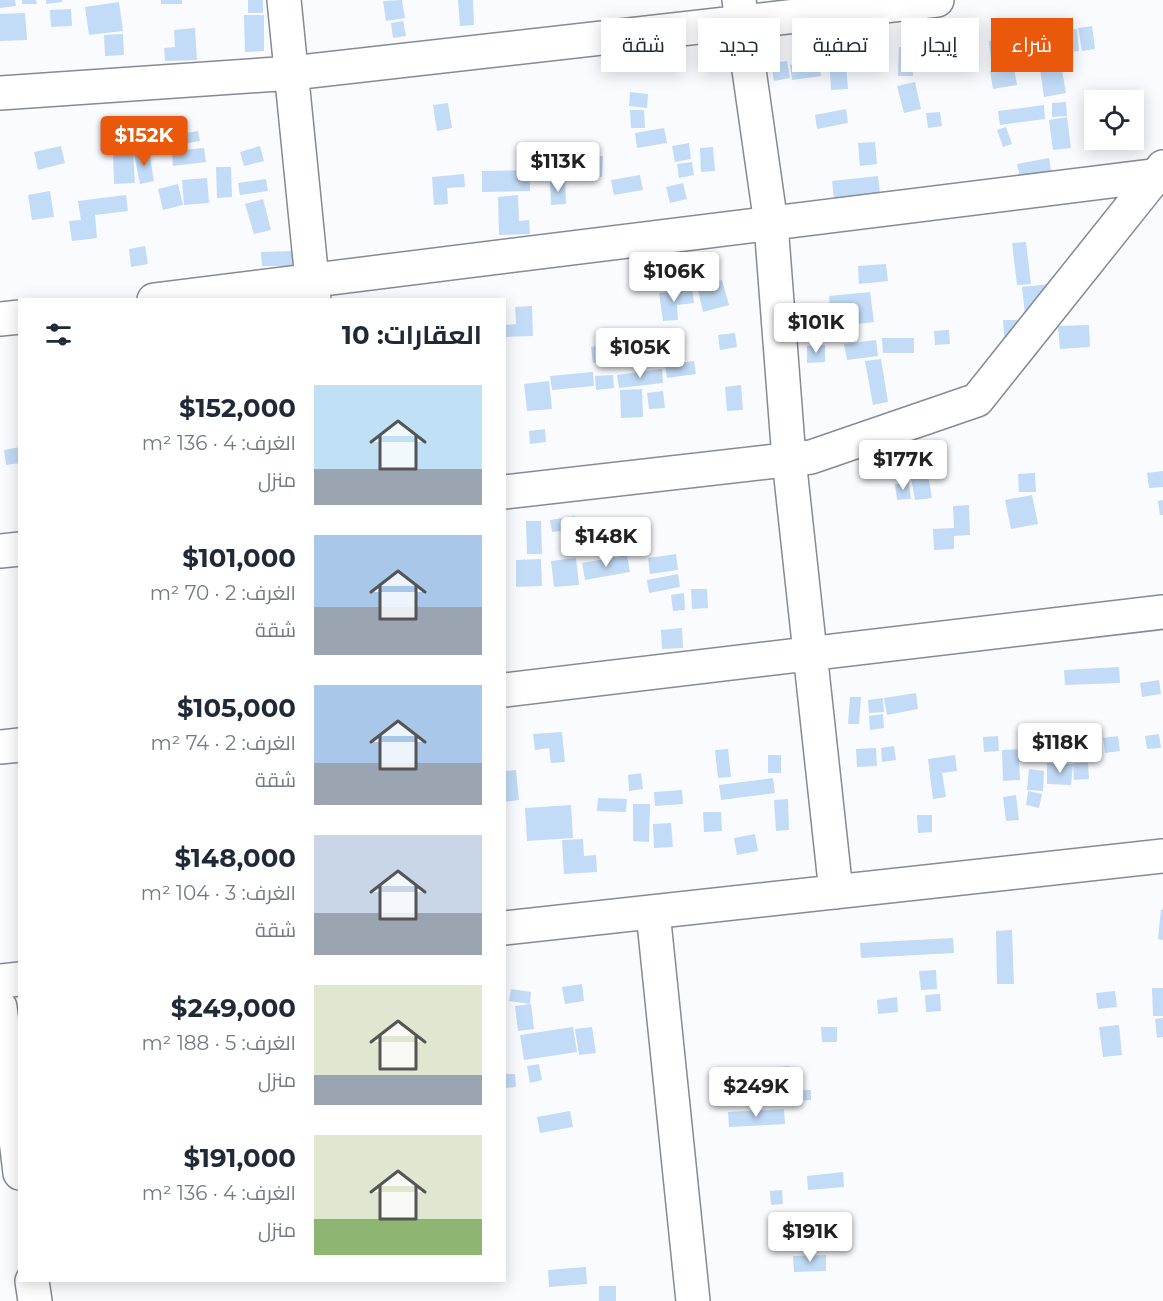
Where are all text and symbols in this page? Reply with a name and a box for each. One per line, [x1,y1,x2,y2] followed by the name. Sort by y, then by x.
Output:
[601,18,686,72] chip: شقة
[698,18,780,72] chip: جديد
[792,18,889,72] chip: تصفية
[901,18,979,72] chip: إيجار
[991,18,1073,72] chip: شراء
[1084,90,1144,150] map controls
[1084,90,1144,150] button: locate
[102,116,186,167] pin: $152K
[115,123,173,147] text: $152K
[516,142,600,193] pin: $113K
[531,149,585,173] text: $113K
[632,252,716,303] pin: $106K
[643,259,705,283] text: $106K
[774,303,858,354] pin: $101K
[788,310,844,334] text: $101K
[42,318,75,351] icon: filters
[342,319,482,351] text: العقارات: 10
[598,328,682,379] pin: $105K
[610,335,670,359] text: $105K
[179,392,296,424] text: $152,000
[362,409,434,481] icon: home
[142,431,296,455] text: الغرف: 4 · 136 m²
[861,440,945,491] pin: $177K
[873,447,933,471] text: $177K
[258,468,296,492] text: منزل
[564,517,648,568] pin: $148K
[575,524,637,548] text: $148K
[182,542,296,574] text: $101,000
[362,559,434,631] icon: home
[150,581,296,605] text: الغرف: 2 · 70 m²
[255,618,296,642] text: شقة
[177,692,296,724] text: $105,000
[362,709,434,781] icon: home
[1018,723,1102,774] pin: $118K
[1032,730,1088,754] text: $118K
[151,731,296,755] text: الغرف: 2 · 74 m²
[255,768,296,792] text: شقة
[174,842,296,874] text: $148,000
[362,859,434,931] icon: home
[141,881,296,905] text: الغرف: 3 · 104 m²
[255,918,296,942] text: شقة
[171,992,296,1024] text: $249,000
[362,1009,434,1081] icon: home
[142,1031,296,1055] text: الغرف: 5 · 188 m²
[714,1067,798,1118] pin: $249K
[258,1068,296,1092] text: منزل
[723,1074,789,1098] text: $249K
[183,1142,296,1174] text: $191,000
[362,1159,434,1231] icon: home
[142,1181,296,1205] text: الغرف: 4 · 136 m²
[768,1212,852,1263] pin: $191K
[258,1218,296,1242] text: منزل
[782,1219,838,1243] text: $191K

